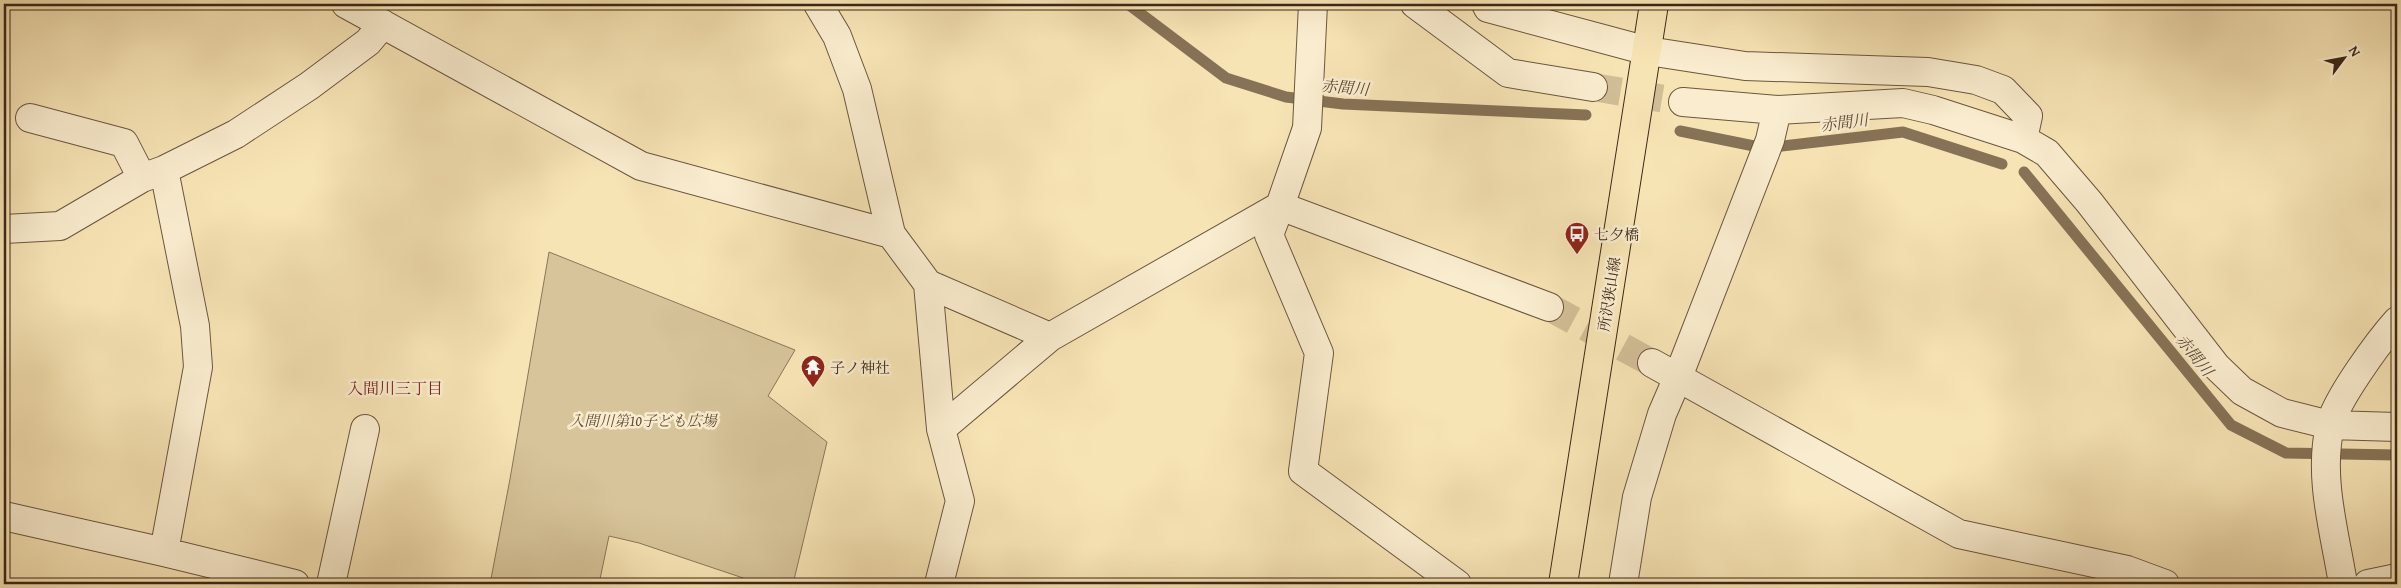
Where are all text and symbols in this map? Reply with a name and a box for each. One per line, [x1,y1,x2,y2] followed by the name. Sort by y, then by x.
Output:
[2318,32,2368,82] north arrow
[2344,42,2366,61] text: N
[1320,73,1372,101] water label: 赤間川
[1819,107,1871,137] water label: 赤間川
[1564,221,1590,255] bus stop icon: 七夕橋
[1594,224,1639,245] place label: 七夕橋
[1593,255,1625,333] street label: 所沢狭山線
[2171,329,2221,383] water label: 赤間川
[800,354,826,388] temple icon: 子ノ神社
[830,357,890,378] place label: 子ノ神社
[347,376,443,400] district label: 入間川三丁目
[569,410,719,431] park label: 入間川第10子ども広場

